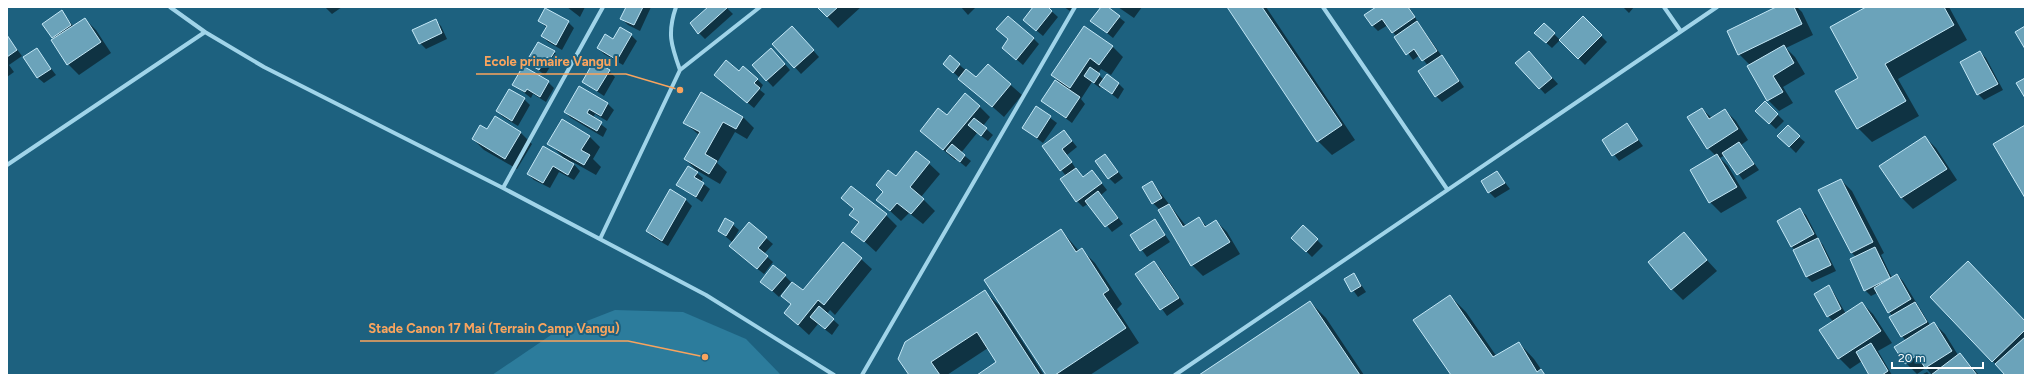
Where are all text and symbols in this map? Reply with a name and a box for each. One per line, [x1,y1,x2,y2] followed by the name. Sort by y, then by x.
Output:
[476,49,626,74] callout: Ecole primaire Vangu I
[484,54,618,69] text: Ecole primaire Vangu I
[360,316,628,341] callout: Stade Canon 17 Mai (Terrain Camp Vangu)
[368,321,620,336] text: Stade Canon 17 Mai (Terrain Camp Vangu)
[1892,344,1983,370] scale bar
[1898,351,1926,365] text: 20 m

